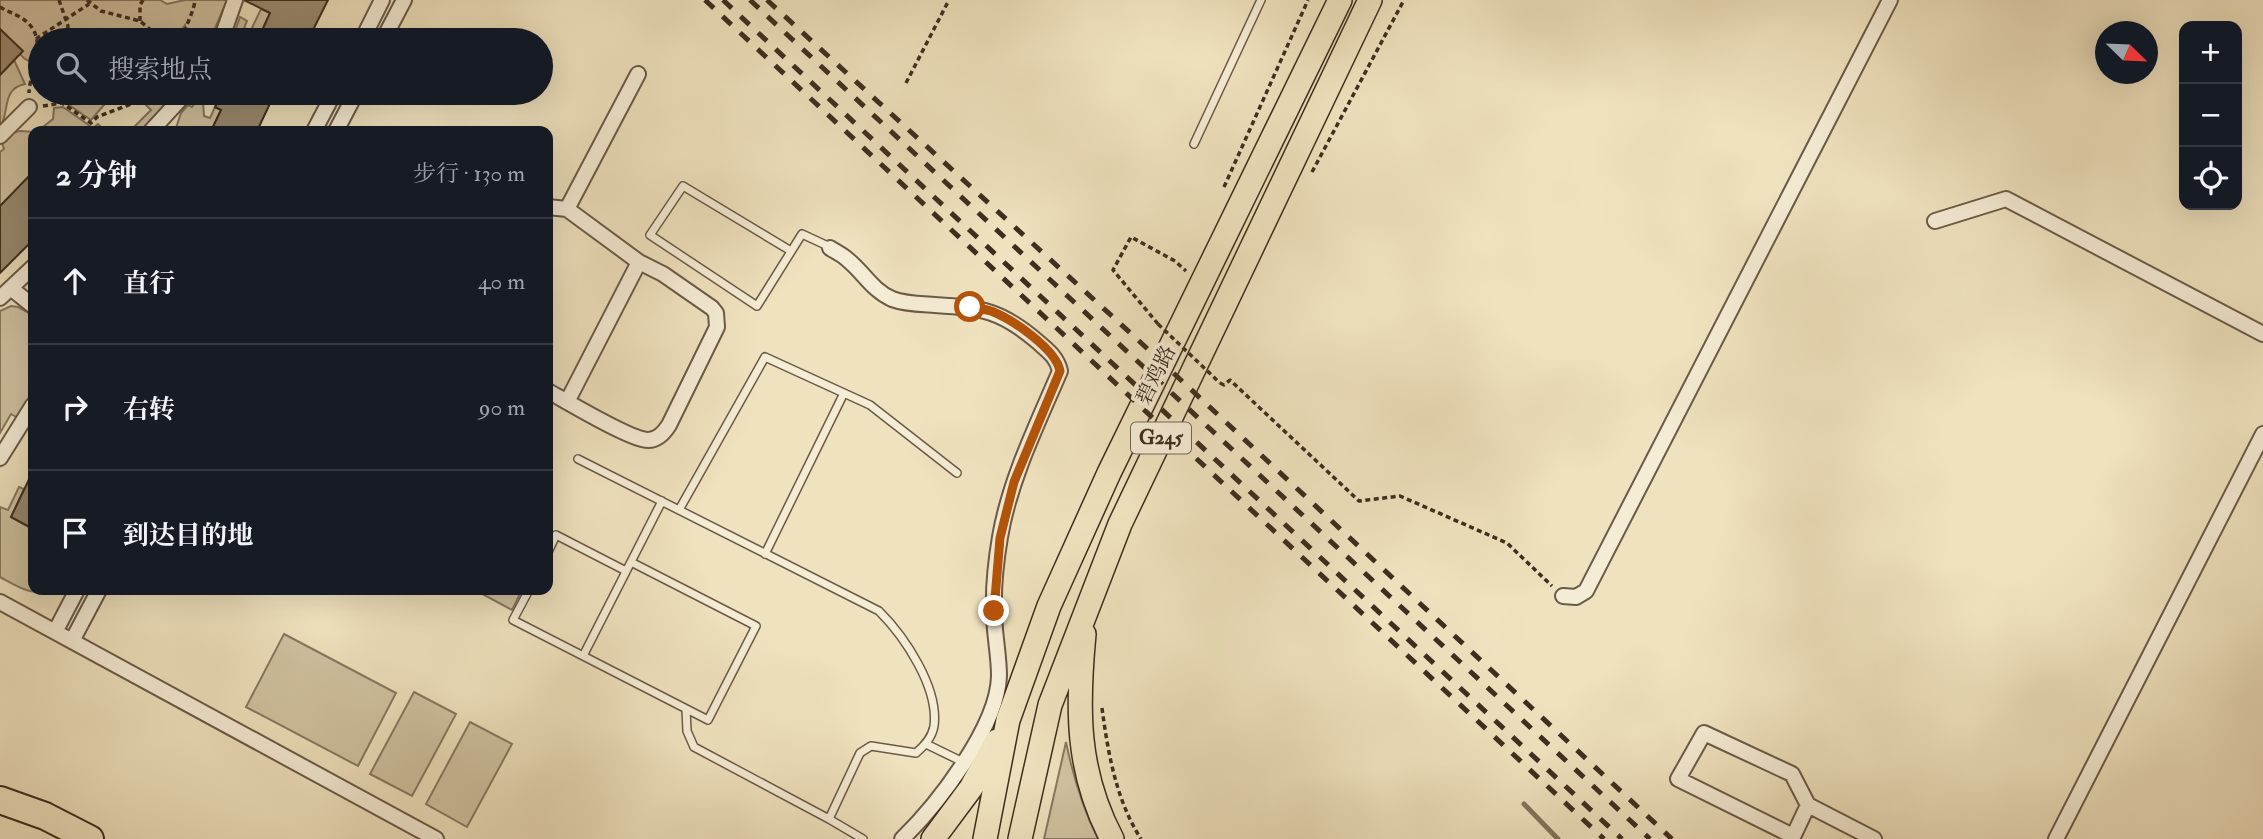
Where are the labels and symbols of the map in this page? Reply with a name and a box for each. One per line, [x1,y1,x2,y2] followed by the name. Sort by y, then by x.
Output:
[2095,21,2158,84] north arrow
[954,291,985,322] route start
[1130,341,1182,409] street label: 碧鸡路
[1131,422,1191,453] road number: G245
[978,595,1009,626] route end

